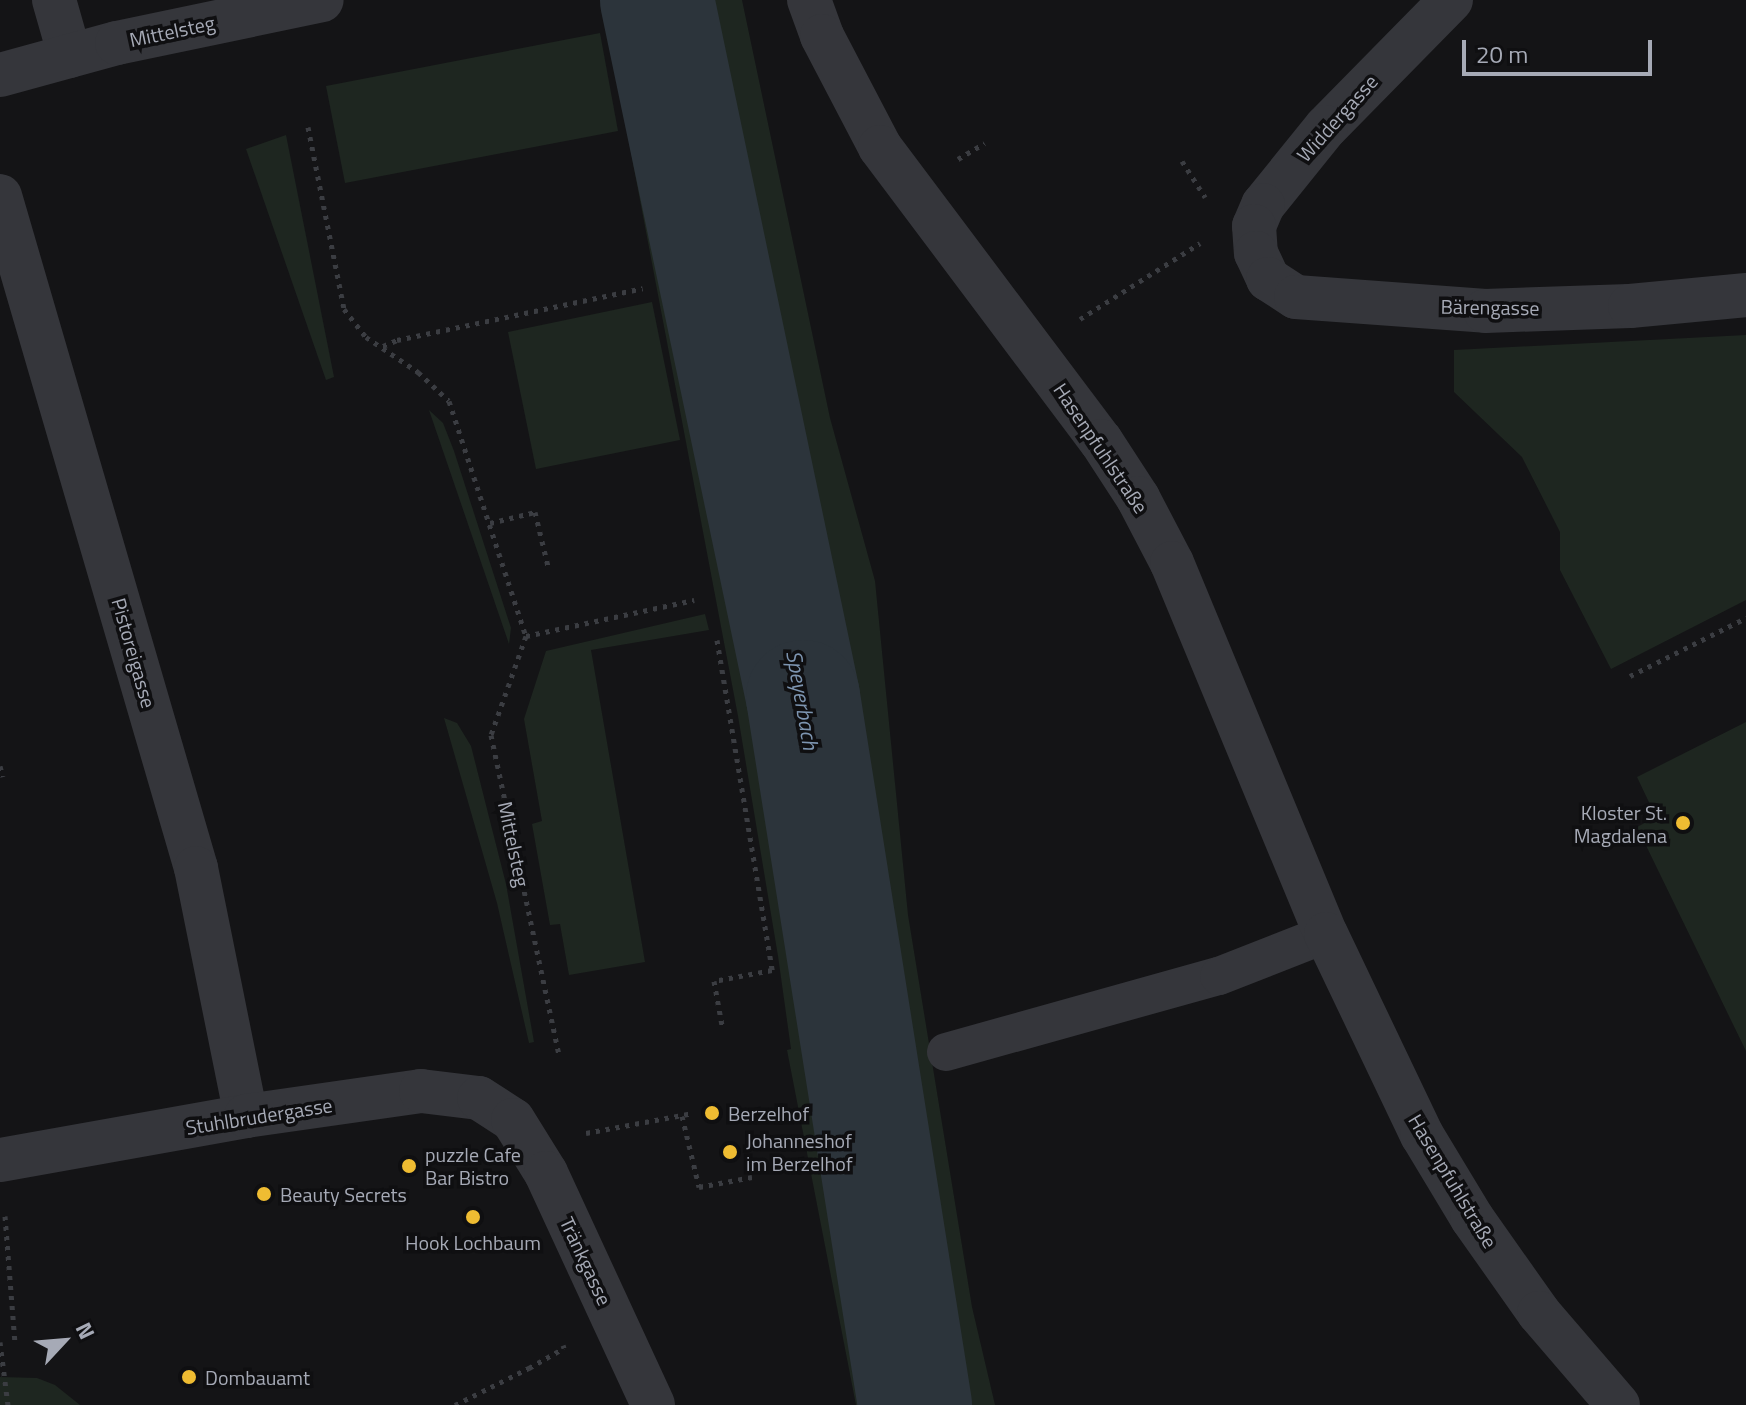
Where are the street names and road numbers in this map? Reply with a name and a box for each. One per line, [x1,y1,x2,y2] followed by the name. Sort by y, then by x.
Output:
[127,10,217,52] street label: Mittelsteg
[1292,69,1382,167] street label: Widdergasse
[1440,294,1540,320] street label: Bärengasse
[1049,378,1153,518] street label: Hasenpfuhlstraße
[107,595,161,711] street label: Pistoreigasse
[493,799,535,889] street label: Mittelsteg
[184,1093,334,1139] street label: Stuhlbrudergasse
[1404,1110,1502,1252] street label: Hasenpfuhlstraße
[555,1213,617,1309] street label: Tränkgasse

